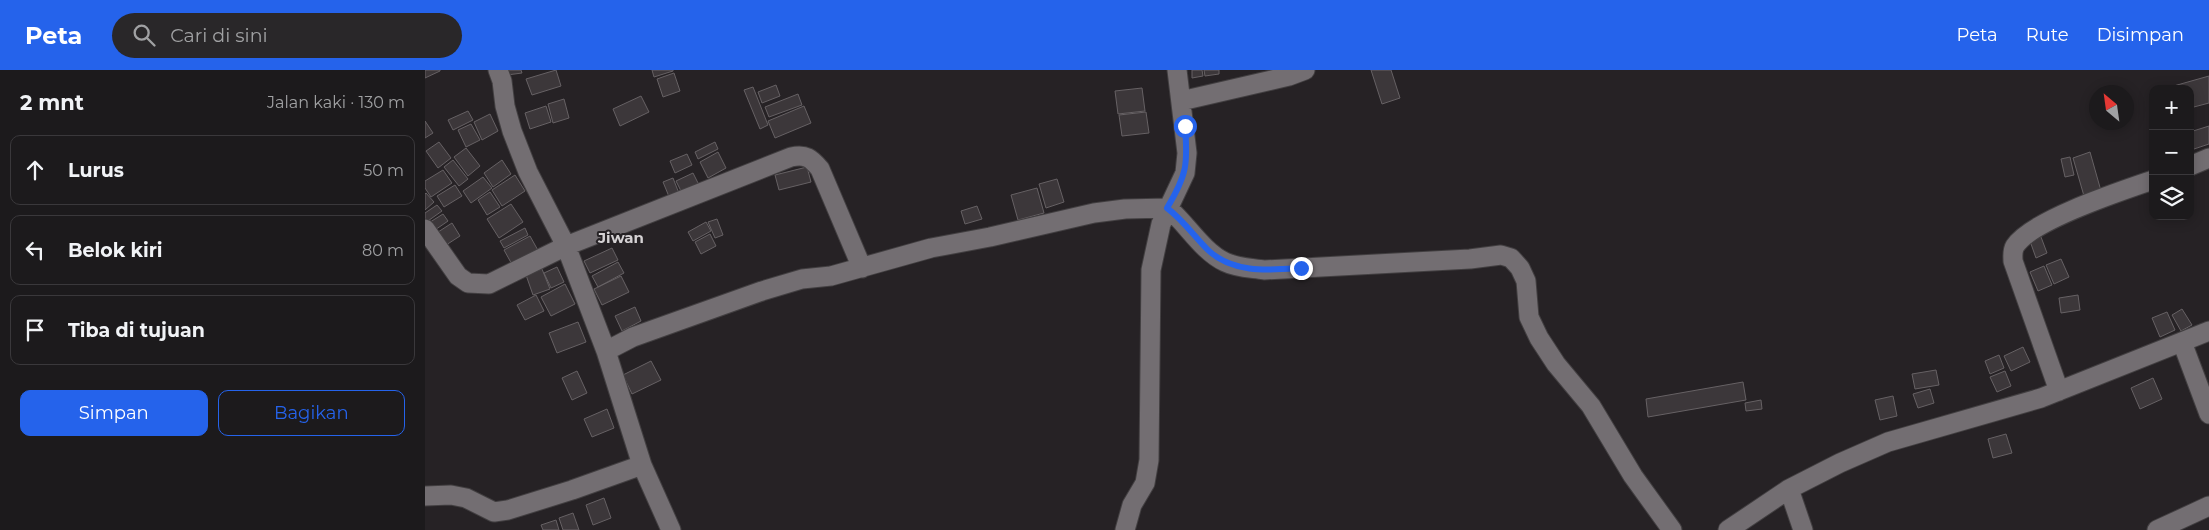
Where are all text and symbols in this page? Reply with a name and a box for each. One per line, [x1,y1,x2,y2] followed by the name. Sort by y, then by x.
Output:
[112,13,462,58] search box
[25,21,82,50] text: Peta
[130,21,158,49] icon: search
[170,24,268,47] text: Cari di sini
[1957,24,1998,46] text: Peta
[2026,24,2069,46] text: Rute
[2097,24,2184,46] text: Disimpan
[2089,85,2134,130] north arrow
[2149,85,2194,220] map controls
[2149,85,2194,130] button: +
[20,90,84,115] text: 2 mnt
[267,93,405,112] text: Jalan kaki · 130 m
[1174,115,1197,138] route start
[2149,130,2194,175] button: −
[21,156,49,184] icon: ahead
[68,159,124,182] text: Lurus
[363,161,404,180] text: 50 m
[2149,175,2194,220] button: layers
[597,228,644,247] district label: Jiwan
[21,236,49,264] icon: left
[68,239,163,262] text: Belok kiri
[362,241,404,260] text: 80 m
[1290,257,1313,280] route end
[21,316,49,344] icon: arrive
[68,319,205,342] text: Tiba di tujuan
[20,390,208,436] button: Simpan
[218,390,405,436] button: Bagikan

